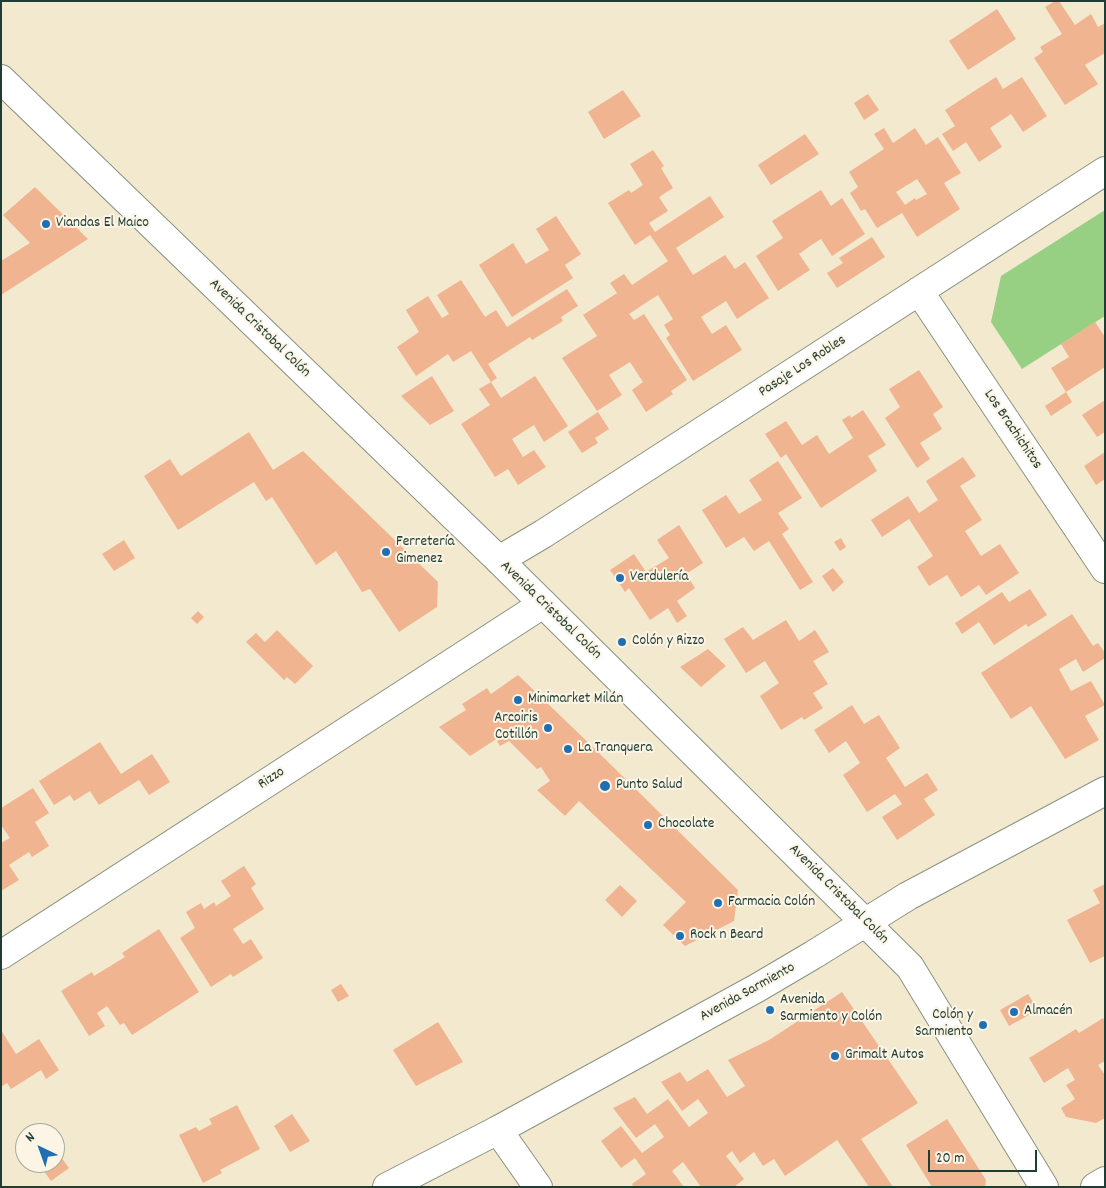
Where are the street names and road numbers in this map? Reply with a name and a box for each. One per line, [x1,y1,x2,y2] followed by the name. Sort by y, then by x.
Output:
[204,276,314,382] street label: Avenida Cristobal Colón
[756,332,850,402] street label: Pasaje Los Robles
[979,387,1045,473] street label: Los Brachichitos
[495,558,605,664] street label: Avenida Cristobal Colón
[255,764,289,794] street label: Rizzo
[784,841,892,949] street label: Avenida Cristobal Colón
[697,959,799,1027] street label: Avenida Sarmiento

